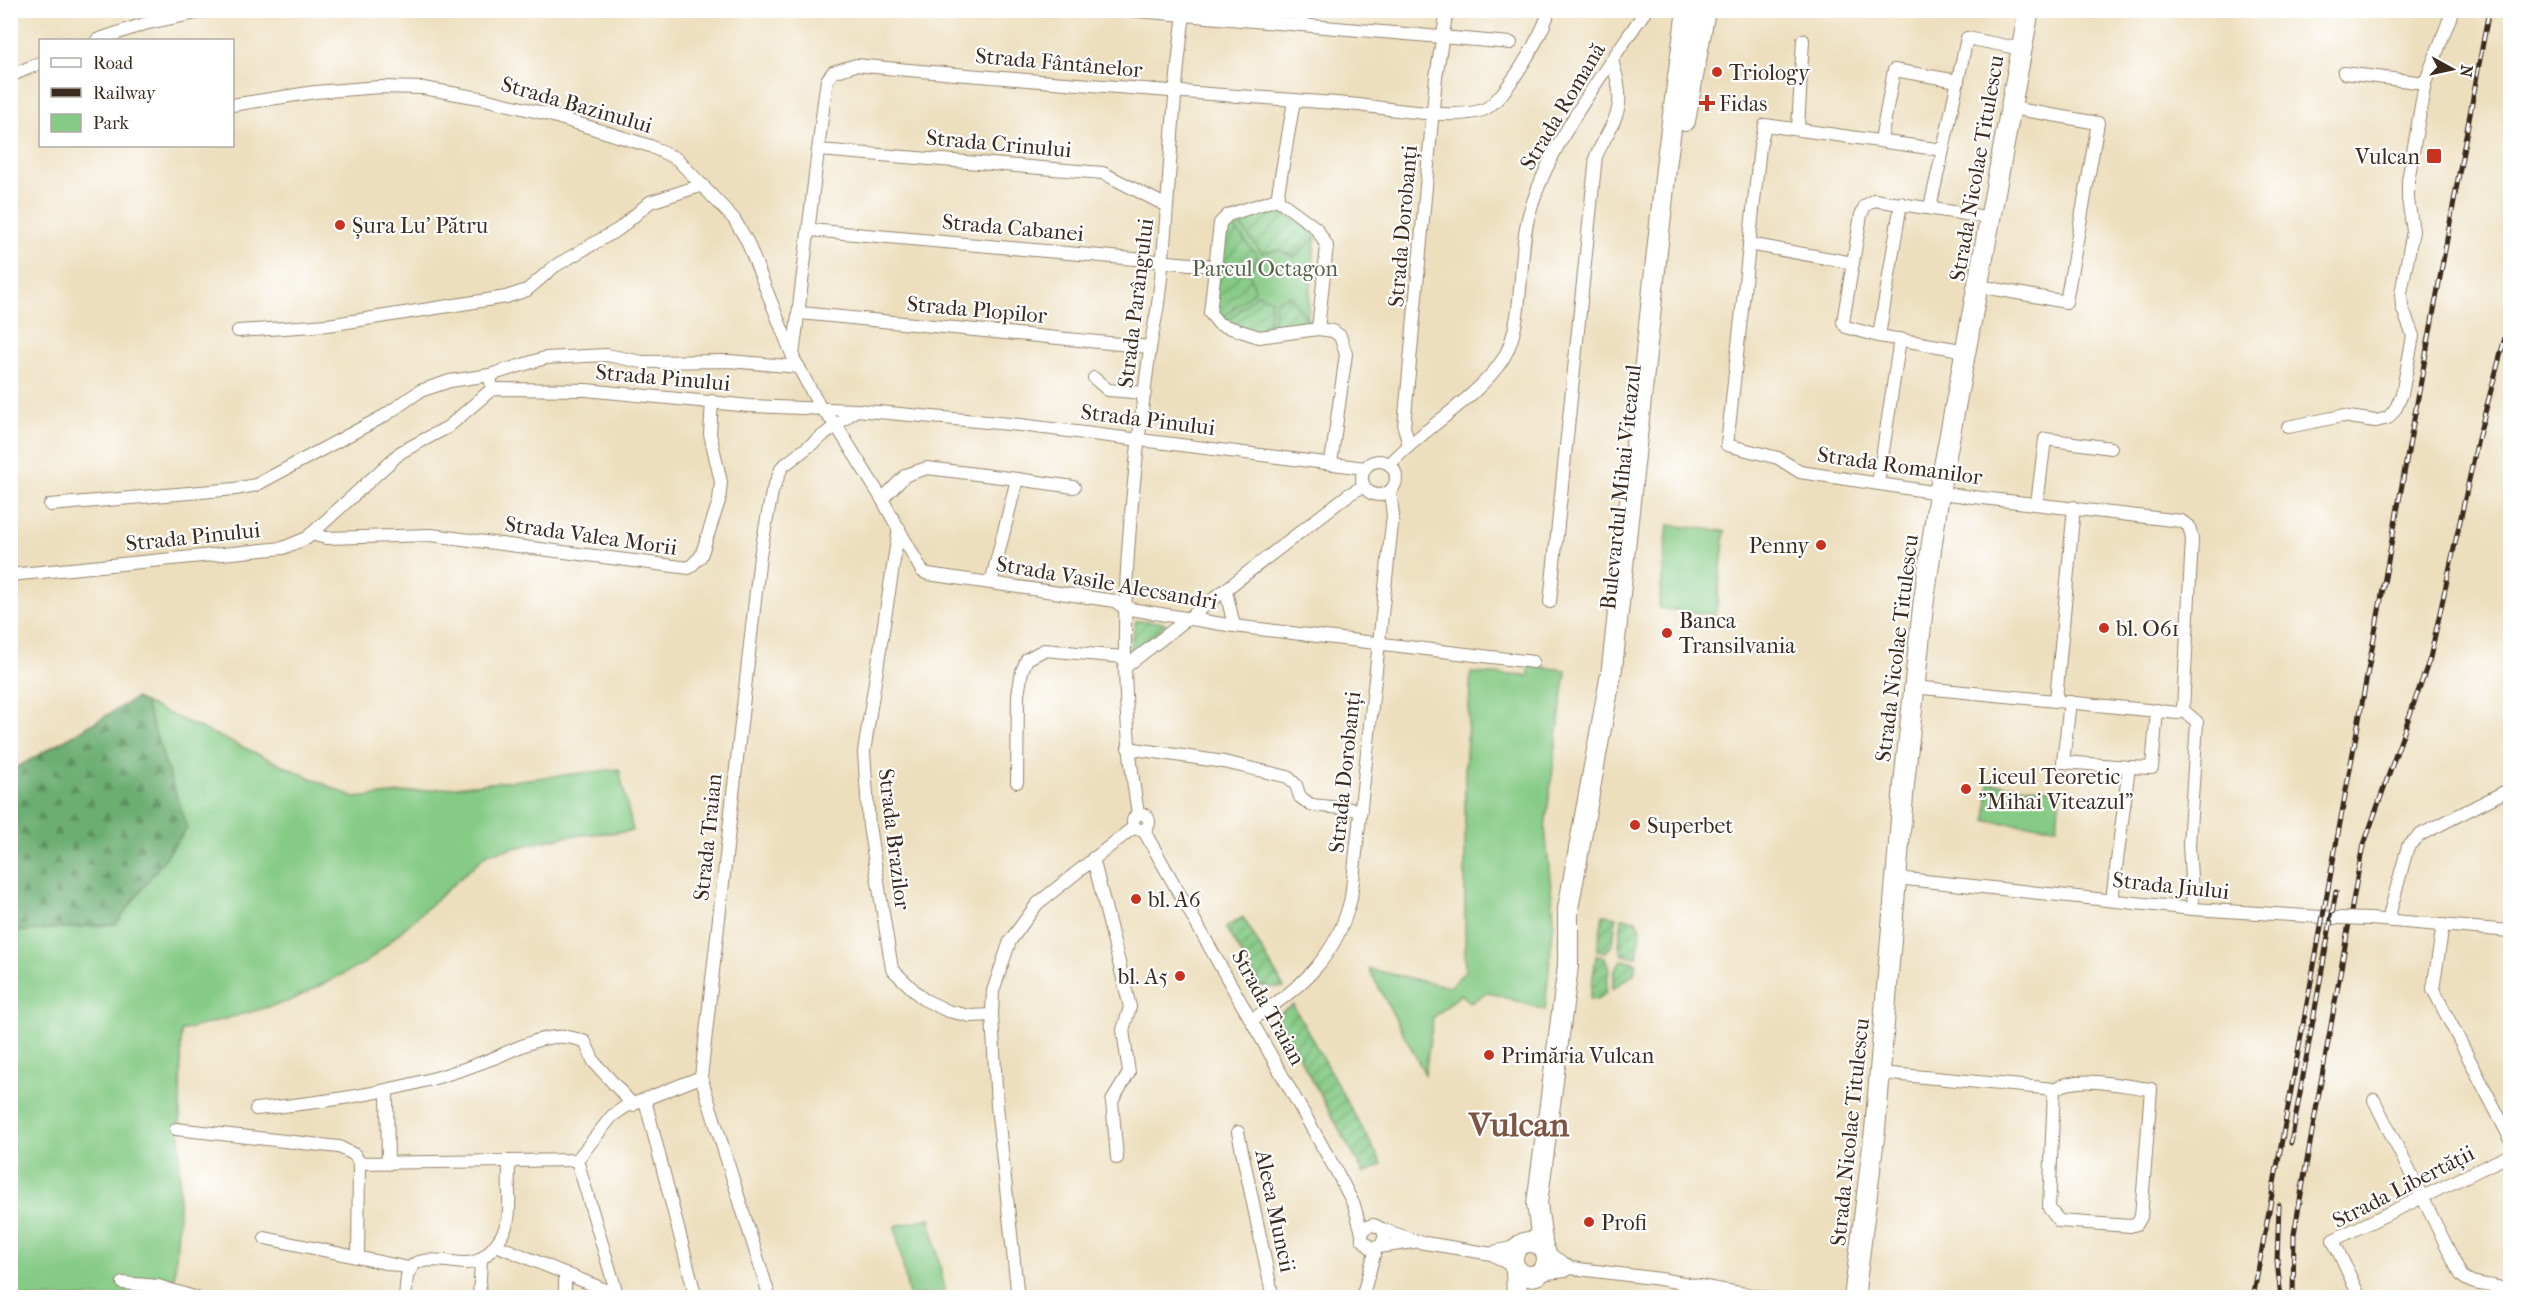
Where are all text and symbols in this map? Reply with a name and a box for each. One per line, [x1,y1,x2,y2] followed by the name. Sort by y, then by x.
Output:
[1515,38,1611,175] street label: Strada Romană
[39,39,234,147] legend
[2422,39,2482,99] north arrow
[974,43,1144,83] street label: Strada Fântânelor
[93,53,133,74] text: Road
[1944,53,2010,283] street label: Strada Nicolae Titulescu
[1729,60,1811,86] place label: Triology
[2456,64,2477,79] text: N
[1710,65,1724,79] marker: Triology
[498,71,656,139] street label: Strada Bazinului
[93,83,157,104] text: Railway
[1719,91,1767,117] place label: Fidas
[1700,96,1714,110] marker: Fidas
[93,113,130,134] text: Park
[925,125,1073,163] street label: Strada Crinului
[1383,144,1423,308] street label: Strada Dorobanți
[2354,144,2420,170] place label: Vulcan
[2425,147,2443,165] marker: Vulcan
[941,209,1085,247] street label: Strada Cabanei
[352,213,489,239] place label: Șura Lu' Pătru
[1113,216,1159,389] street label: Strada Parângului
[333,218,347,232] marker: Șura Lu' Pătru
[1192,256,1338,282] park label: Parcul Octagon
[906,291,1049,329] street label: Strada Plopilor
[594,359,732,397] street label: Strada Pinului
[1595,363,1647,611] street label: Bulevardul Mihai Viteazul
[1079,399,1217,441] street label: Strada Pinului
[1816,442,1985,491] street label: Strada Romanilor
[503,511,679,561] street label: Strada Valea Morii
[124,517,262,557] street label: Strada Pinului
[1870,532,1924,763] street label: Strada Nicolae Titulescu
[1749,533,1810,559] place label: Penny
[1814,538,1828,552] marker: Penny
[994,551,1220,615] street label: Strada Vasile Alecsandri
[1679,608,1796,659] place label: Banca Transilvania
[2115,616,2179,642] place label: bl. O61
[2097,621,2111,635] marker: bl. O61
[1660,626,1674,640] marker: Banca Transilvania
[1324,689,1366,854] street label: Strada Dorobanți
[1978,764,2133,815] place label: Liceul Teoretic "Mihai Viteazul"
[872,767,916,912] street label: Strada Brazilor
[688,772,728,902] street label: Strada Traian
[1959,782,1973,796] marker: Liceul Teoretic "Mihai Viteazul"
[1647,813,1733,839] place label: Superbet
[1628,818,1642,832] marker: Superbet
[2111,867,2231,905] street label: Strada Jiului
[1147,887,1201,913] place label: bl. A6
[1129,892,1143,906] marker: bl. A6
[1226,945,1311,1070] street label: Strada Traian
[1117,964,1168,990] place label: bl. A5
[1173,969,1187,983] marker: bl. A5
[1825,1016,1875,1247] street label: Strada Nicolae Titulescu
[1501,1043,1654,1069] place label: Primăria Vulcan
[1482,1048,1496,1062] marker: Primăria Vulcan
[1468,1105,1569,1145] district label: Vulcan
[2328,1140,2479,1234] street label: Strada Libertății
[1249,1147,1301,1275] street label: Aleea Muncii
[1601,1210,1647,1236] place label: Profi
[1582,1215,1596,1229] marker: Profi

